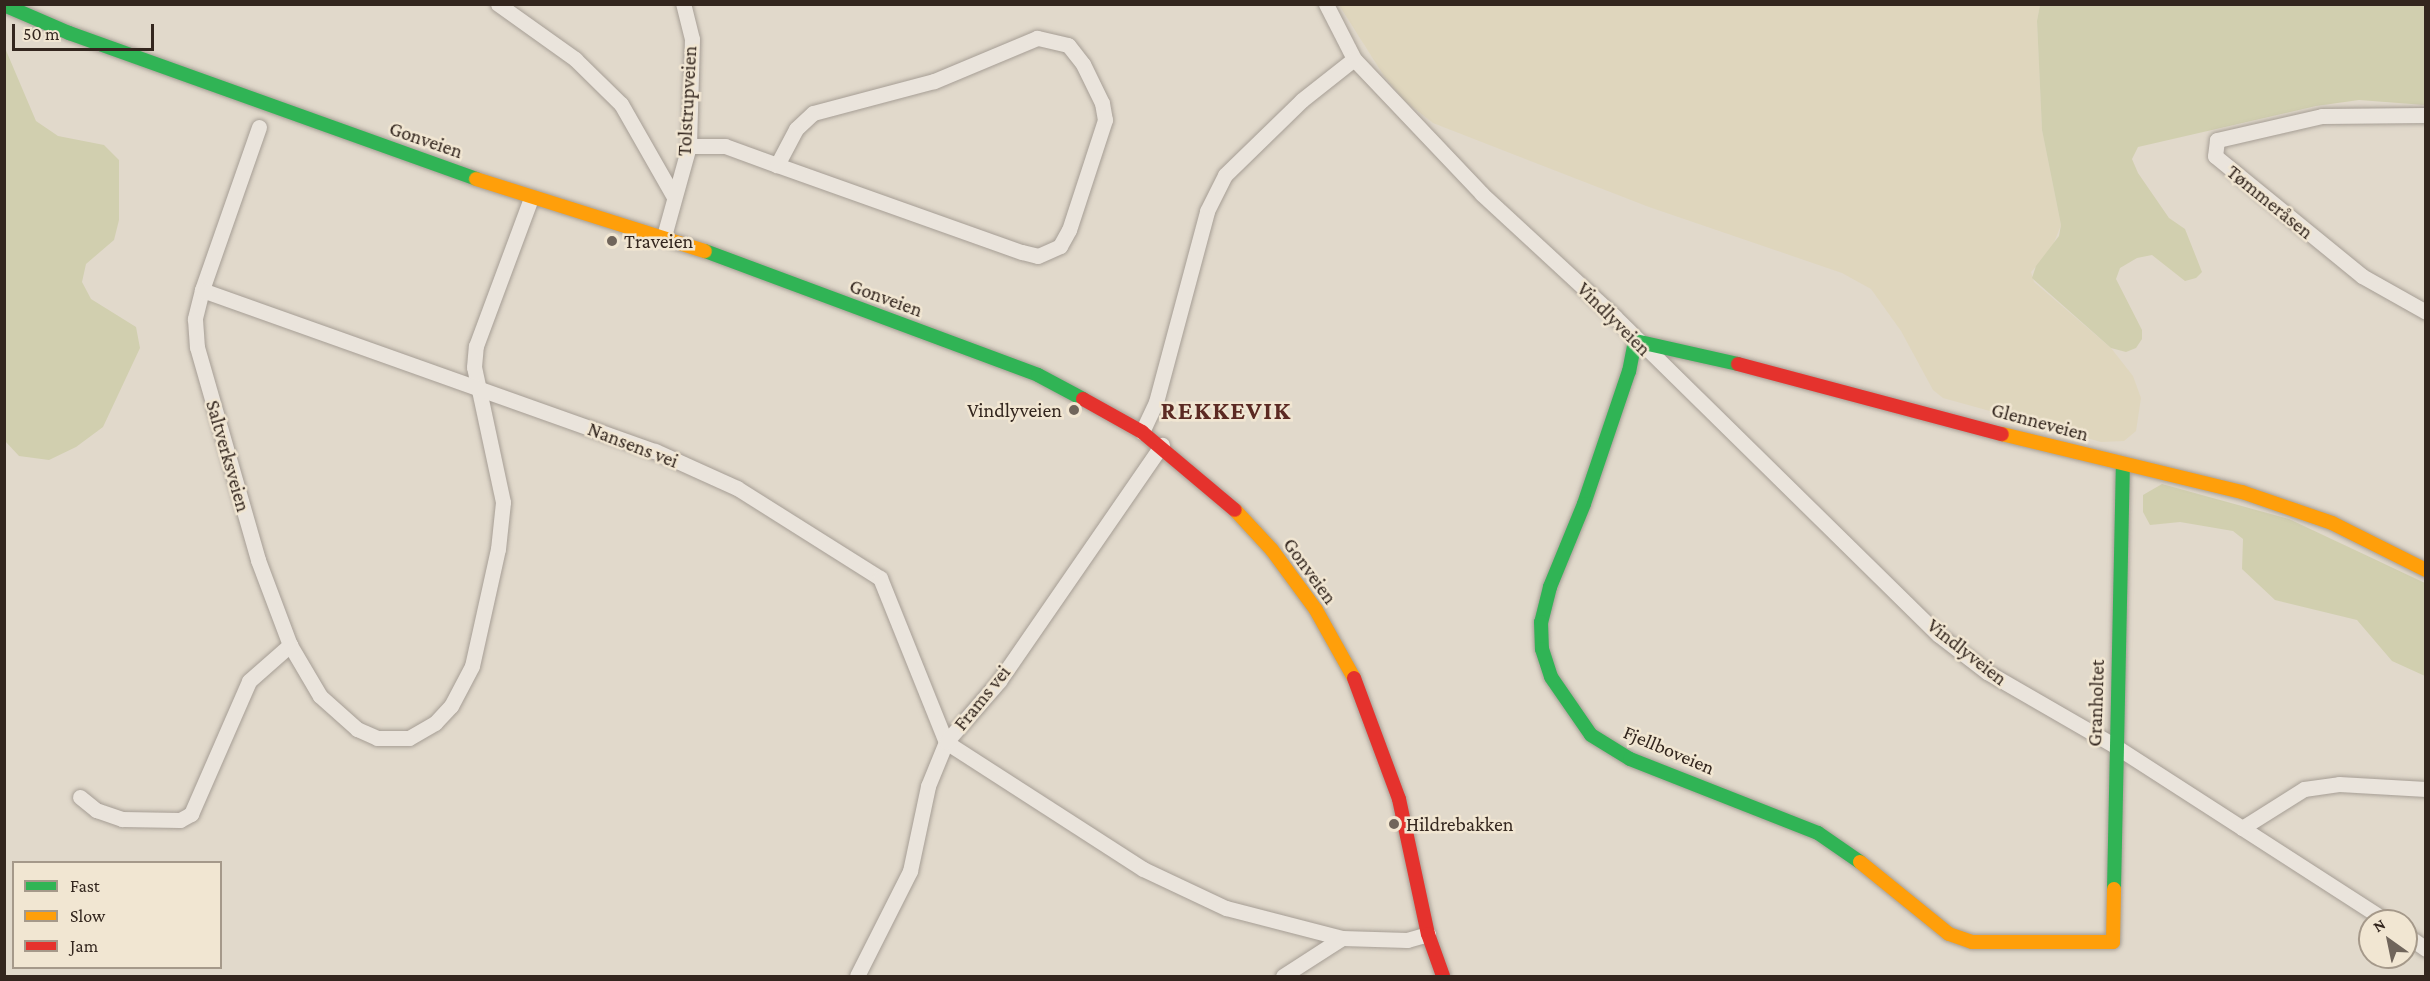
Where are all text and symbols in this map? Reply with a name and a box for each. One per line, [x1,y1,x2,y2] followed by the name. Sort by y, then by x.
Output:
[15,12,158,50] scale bar
[23,24,60,44] text: 50 m
[672,45,702,157] street label: Tolstrupveien
[386,116,466,164] street label: Gonveien
[2222,160,2318,244] street label: Tømmeråsen
[624,229,693,253] place label: Traveien
[605,234,619,248] marker: Traveien
[846,274,926,322] street label: Gonveien
[1572,277,1656,361] street label: Vindlyveien
[1160,395,1292,427] district label: REKKEVIK
[201,397,255,515] street label: Saltverksveien
[967,398,1062,422] place label: Vindlyveien
[1989,398,2091,446] street label: Glenneveien
[1067,403,1081,417] marker: Vindlyveien
[584,417,682,473] street label: Nansens vei
[1278,533,1342,609] street label: Gonveien
[1922,613,2012,691] street label: Vindlyveien
[2082,659,2110,747] street label: Granholtet
[949,661,1015,735] street label: Frams vei
[1620,720,1718,780] street label: Fjellboveien
[1406,812,1514,836] place label: Hildrebakken
[1387,817,1401,831] marker: Hildrebakken
[12,861,222,969] legend
[70,876,100,896] text: Fast
[70,906,105,926] text: Slow
[2358,909,2418,969] north arrow
[2370,915,2388,935] text: N
[70,936,98,956] text: Jam

